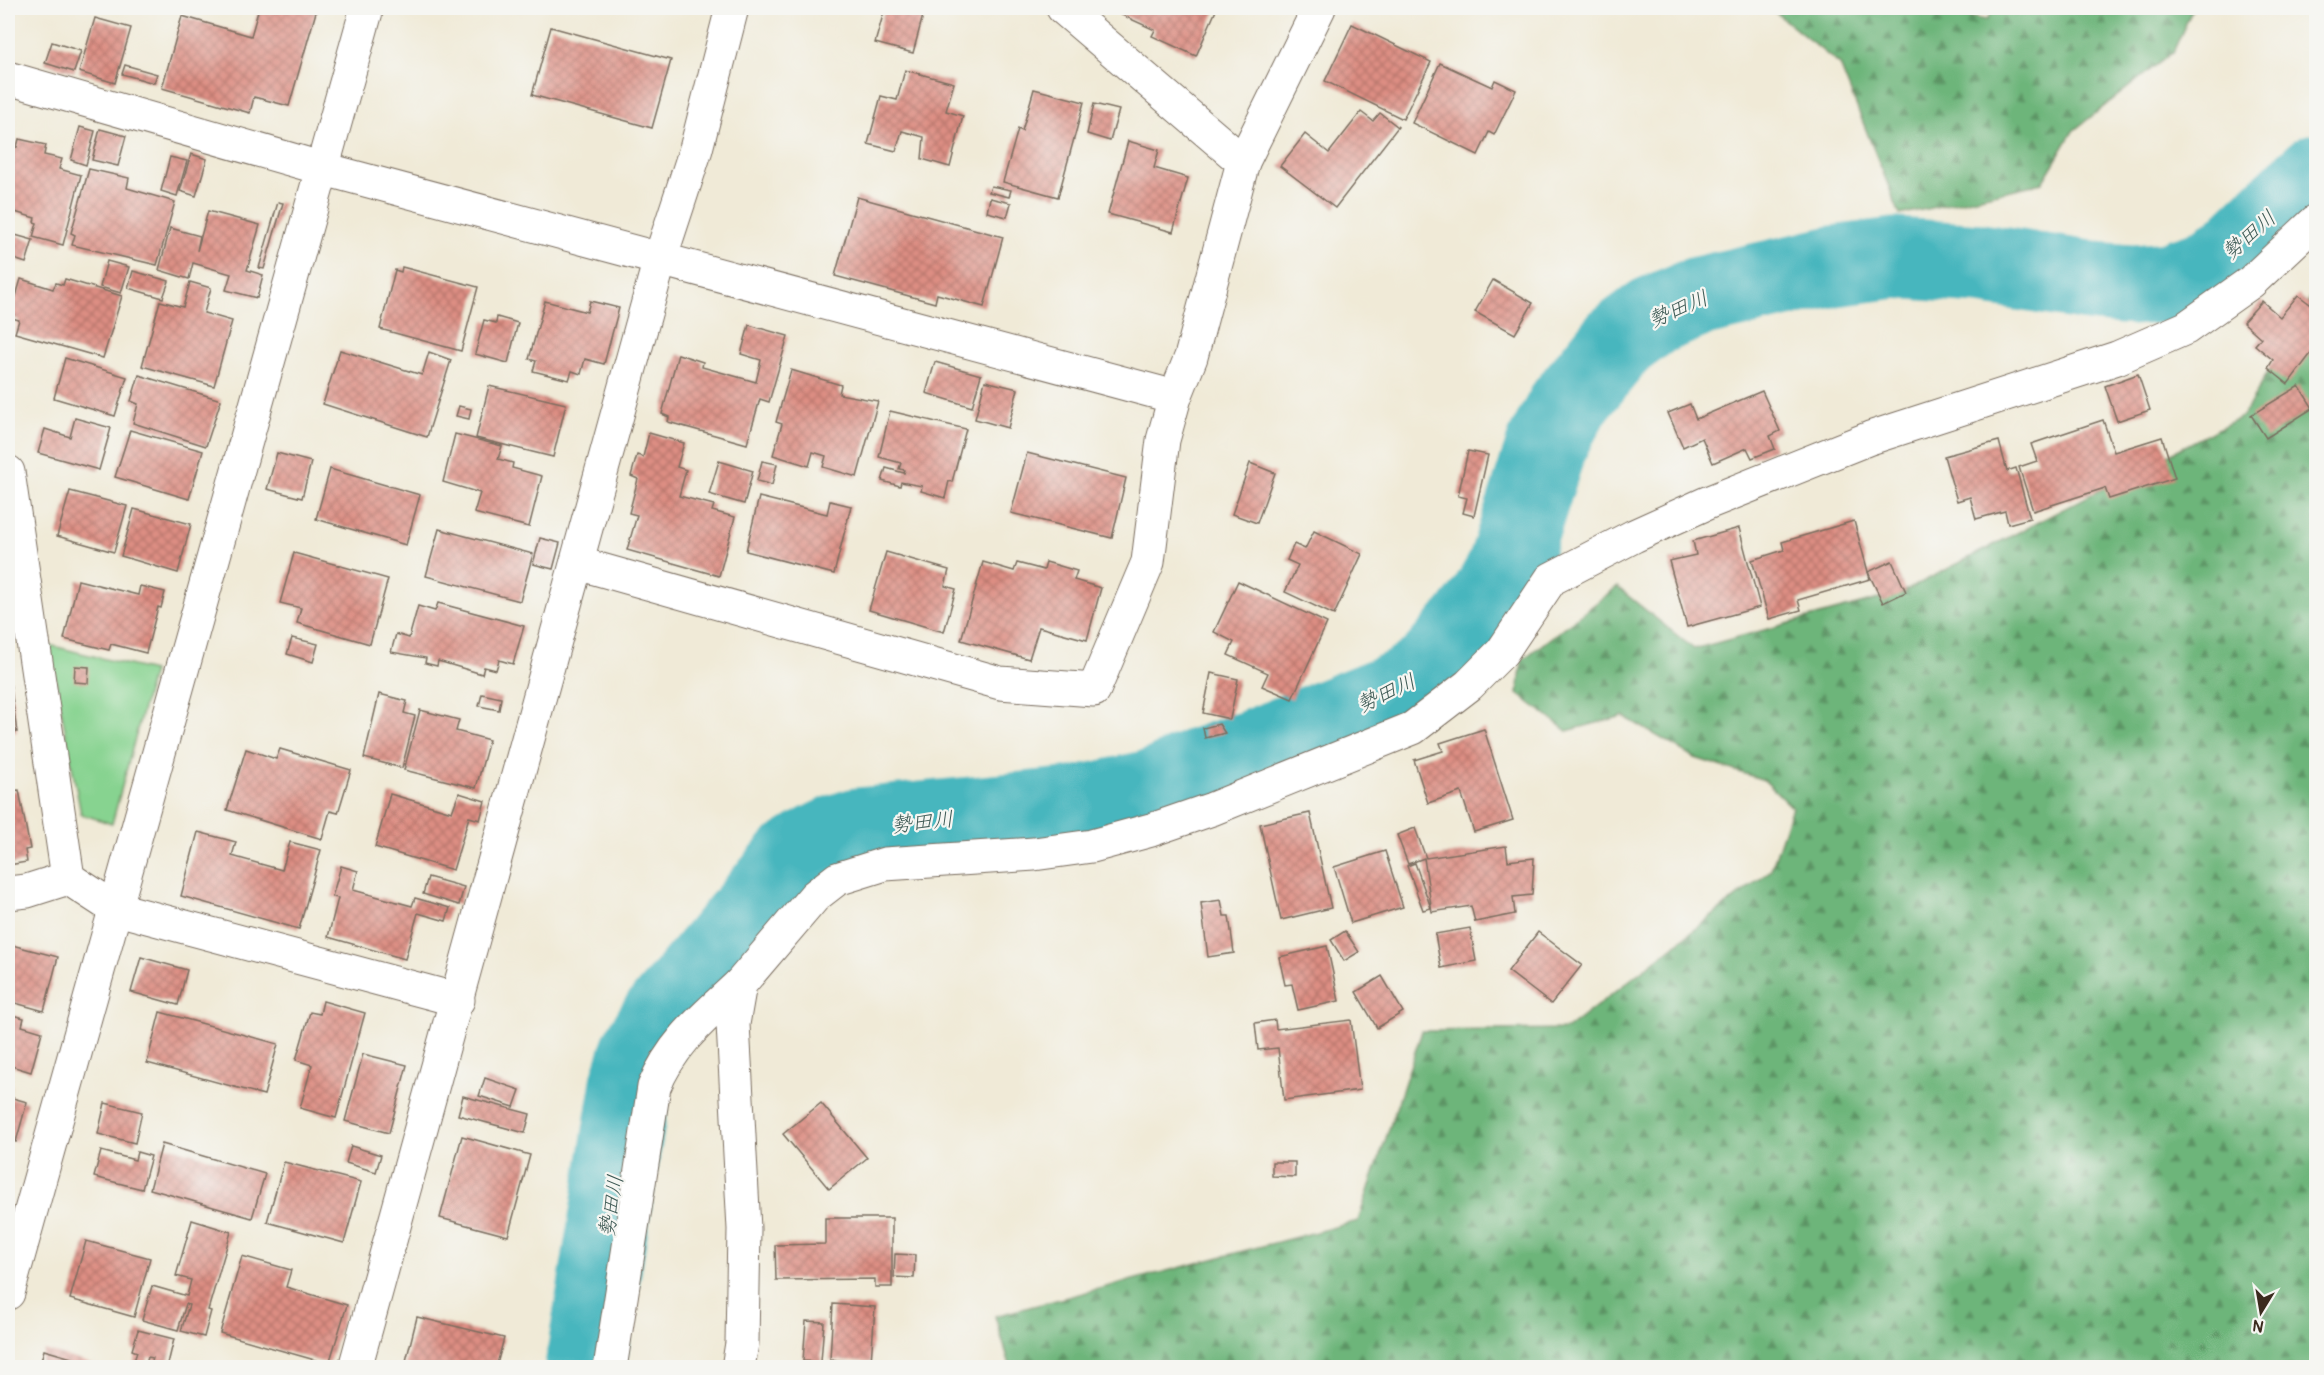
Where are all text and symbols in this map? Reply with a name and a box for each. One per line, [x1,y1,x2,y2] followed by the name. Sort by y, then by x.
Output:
[2217,205,2282,266] water label: 勢田川
[1644,285,1712,334] water label: 勢田川
[1352,668,1420,719] water label: 勢田川
[889,806,955,839] water label: 勢田川
[593,1173,630,1239] water label: 勢田川
[2231,1282,2291,1342] north arrow
[2251,1315,2266,1337] text: N

